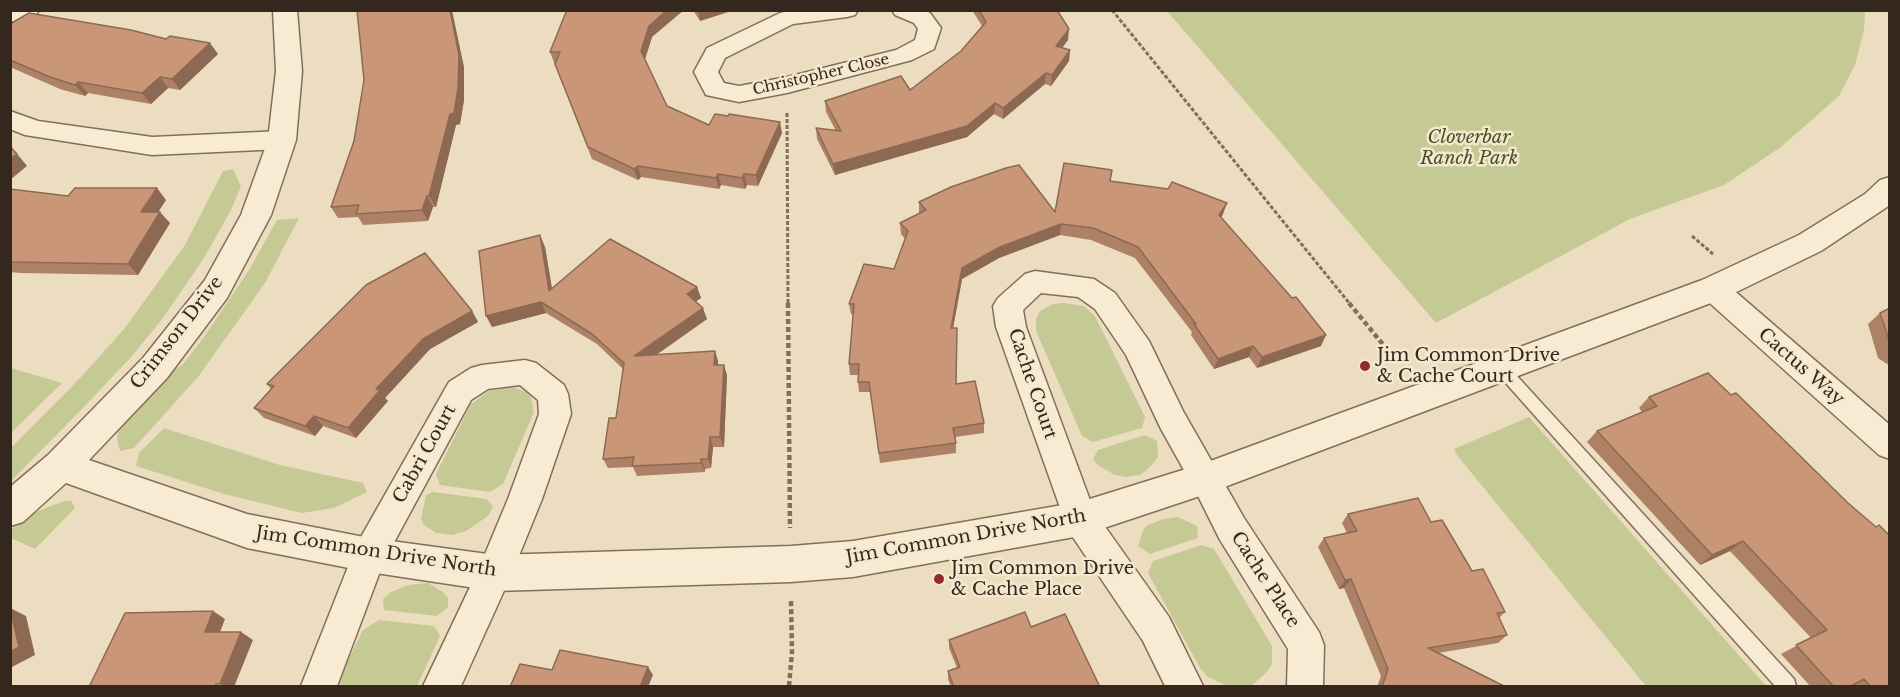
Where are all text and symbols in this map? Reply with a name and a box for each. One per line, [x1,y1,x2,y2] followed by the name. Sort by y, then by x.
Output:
[751,51,891,99] street label: Christopher Close
[1420,127,1518,170] park label: Cloverbar Ranch Park
[126,272,228,394] street label: Crimson Drive
[1754,324,1848,410] street label: Cactus Way
[1003,326,1061,442] street label: Cache Court
[1377,345,1560,388] place label: Jim Common Drive & Cache Court
[1358,359,1372,373] marker: Jim Common Drive & Cache Court
[389,401,461,507] street label: Cabri Court
[844,505,1088,569] street label: Jim Common Drive North
[254,522,498,582] street label: Jim Common Drive North
[1226,528,1304,632] street label: Cache Place
[951,558,1134,600] place label: Jim Common Drive & Cache Place
[932,572,946,586] marker: Jim Common Drive & Cache Place

